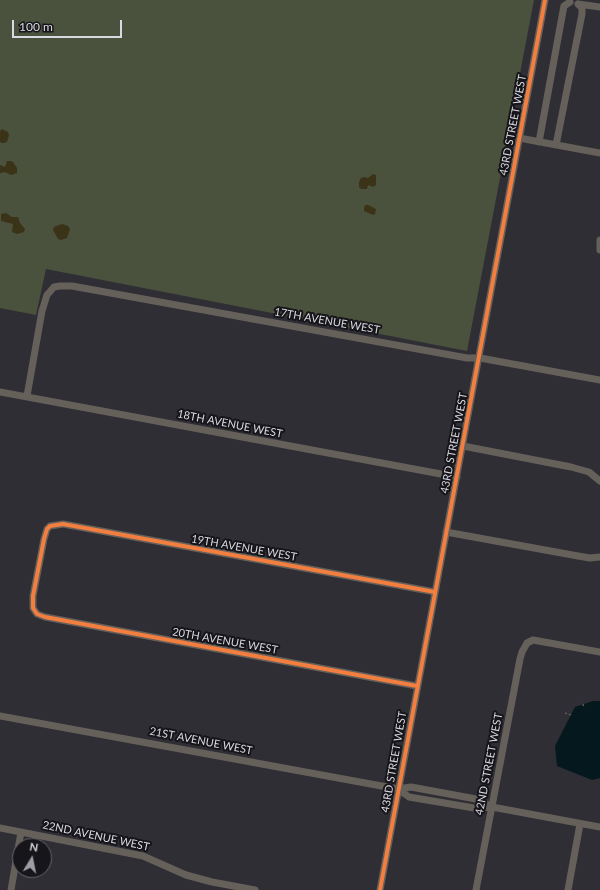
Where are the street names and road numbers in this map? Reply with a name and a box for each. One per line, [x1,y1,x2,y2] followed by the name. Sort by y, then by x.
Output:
[497,73,529,177] street label: 43RD STREET WEST
[273,305,381,337] street label: 17TH AVENUE WEST
[438,391,470,495] street label: 43RD STREET WEST
[176,407,284,441] street label: 18TH AVENUE WEST
[190,532,298,564] street label: 19TH AVENUE WEST
[171,625,279,657] street label: 20TH AVENUE WEST
[379,710,409,814] street label: 43RD STREET WEST
[473,712,505,816] street label: 42ND STREET WEST
[148,725,254,757] street label: 21ST AVENUE WEST
[41,818,151,854] street label: 22ND AVENUE WEST

